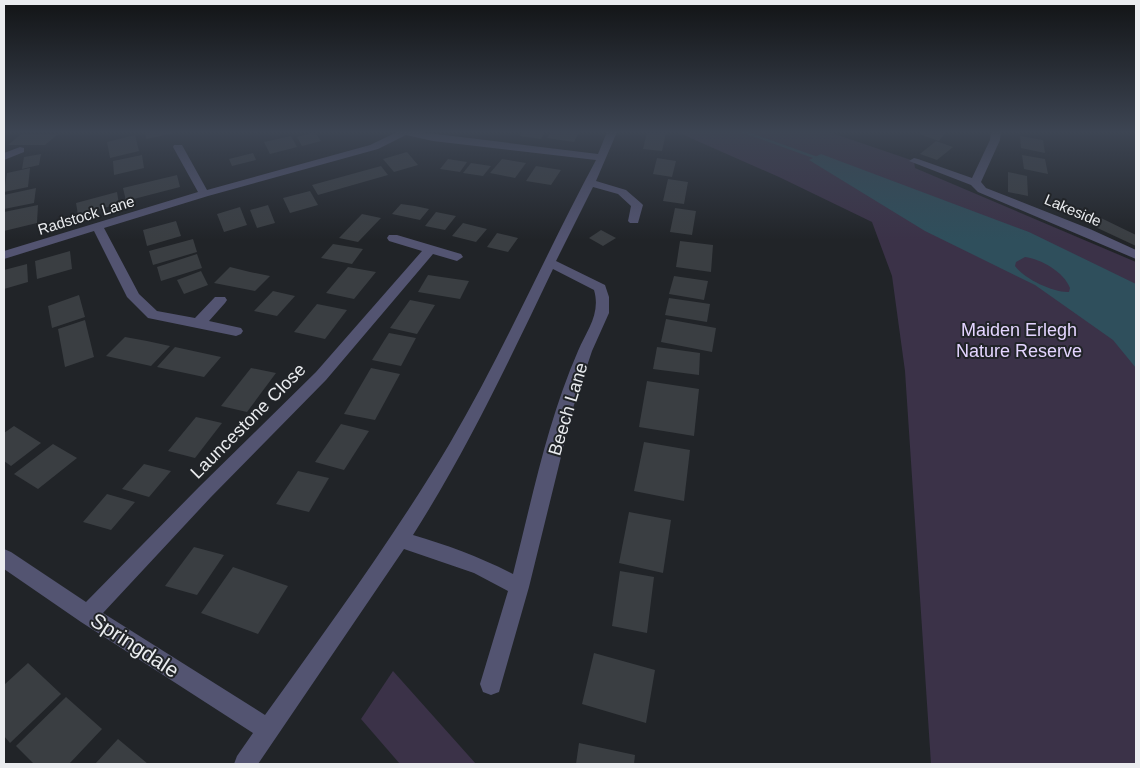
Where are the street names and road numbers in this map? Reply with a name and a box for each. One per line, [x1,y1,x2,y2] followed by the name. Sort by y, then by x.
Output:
[1042,190,1104,230] street label: Lakeside
[36,192,136,238] street label: Radstock Lane
[186,359,310,483] street label: Launcestone Close
[544,360,592,458] street label: Beech Lane
[87,608,183,682] street label: Springdale

